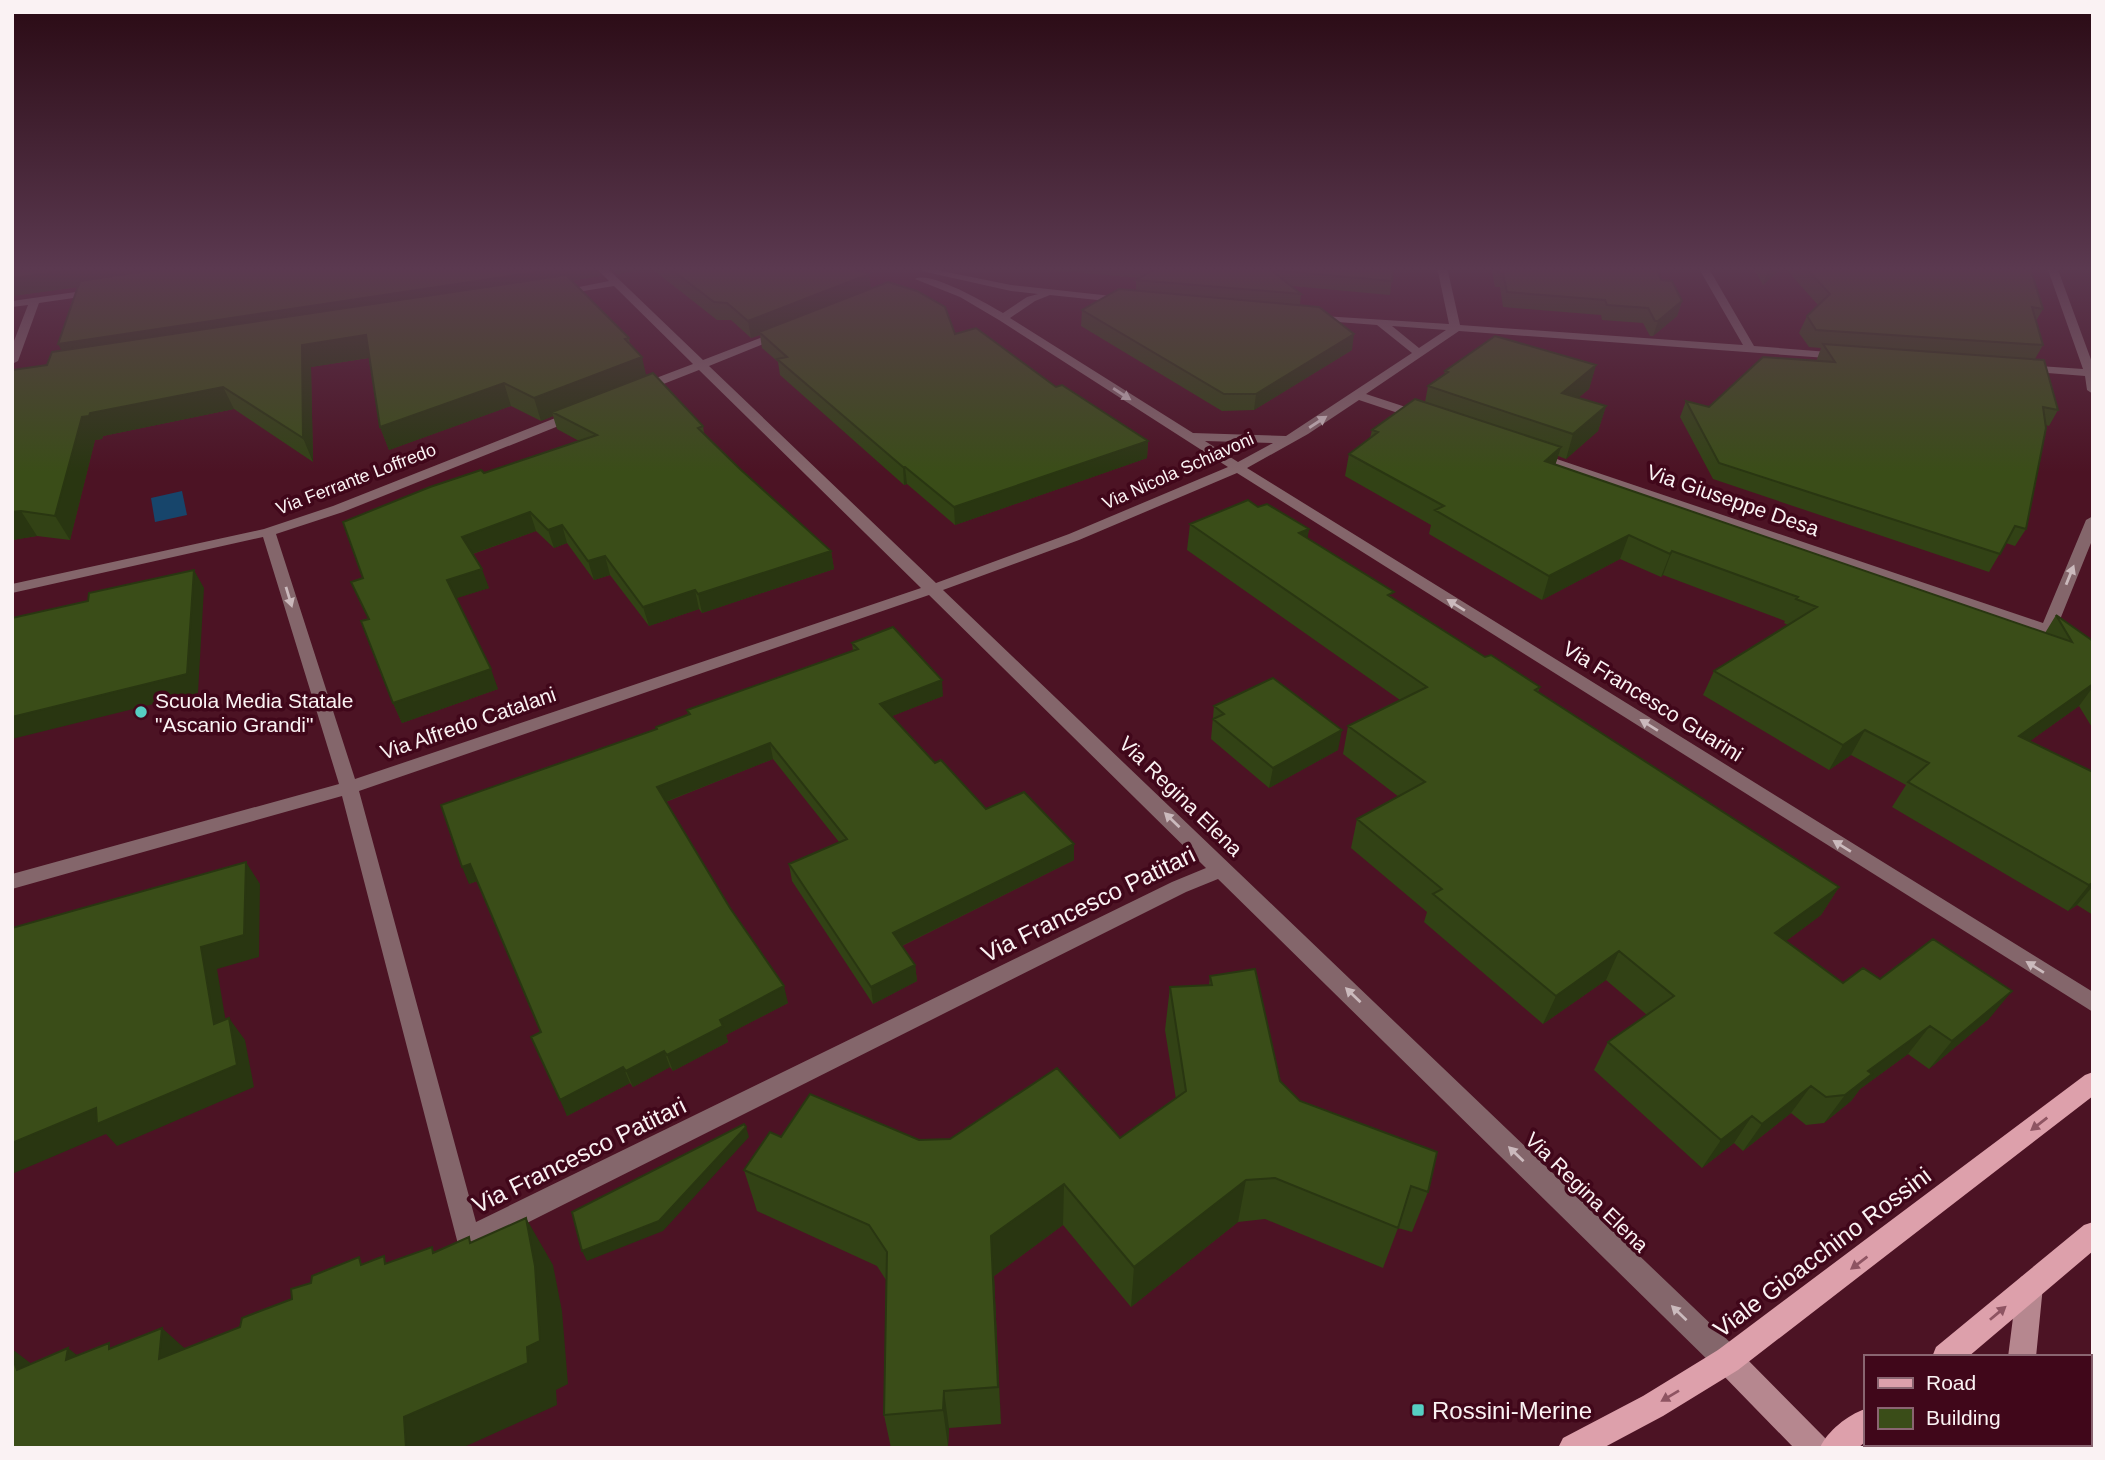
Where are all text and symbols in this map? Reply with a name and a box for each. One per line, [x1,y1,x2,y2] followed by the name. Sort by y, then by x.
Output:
[1113,388,1132,401] one-way arrow
[1309,416,1328,429] one-way arrow
[1099,429,1257,513] street label: Via Nicola Schiavoni
[273,439,439,519] street label: Via Ferrante Loffredo
[1644,460,1822,540] street label: Via Giuseppe Desa
[2065,564,2076,585] one-way arrow
[284,587,295,608] one-way arrow
[1446,598,1466,611] one-way arrow
[1559,636,1747,766] street label: Via Francesco Guarini
[377,682,559,764] street label: Via Alfredo Catalani
[155,689,353,736] place label: Scuola Media Statale "Ascanio Grandi"
[133,704,149,720] marker: Scuola Media Statale "Ascanio Grandi"
[1639,719,1659,732] one-way arrow
[1115,731,1247,861] street label: Via Regina Elena
[1164,812,1181,828] one-way arrow
[1832,840,1852,853] one-way arrow
[977,841,1199,967] street label: Via Francesco Patitari
[2025,960,2044,973] one-way arrow
[1345,988,1362,1004] one-way arrow
[468,1092,690,1218] street label: Via Francesco Patitari
[2030,1116,2048,1130] one-way arrow
[1521,1127,1653,1257] street label: Via Regina Elena
[1507,1146,1524,1163] one-way arrow
[1708,1161,1936,1343] street label: Viale Gioacchino Rossini
[1850,1255,1868,1269] one-way arrow
[1670,1305,1688,1321] one-way arrow
[1989,1305,2007,1321] one-way arrow
[1864,1355,2091,1446] legend
[1926,1371,1976,1394] text: Road
[1660,1389,1680,1402] one-way arrow
[1432,1397,1592,1424] place label: Rossini-Merine
[1410,1402,1426,1418] marker: Rossini-Merine
[1926,1406,2001,1429] text: Building

